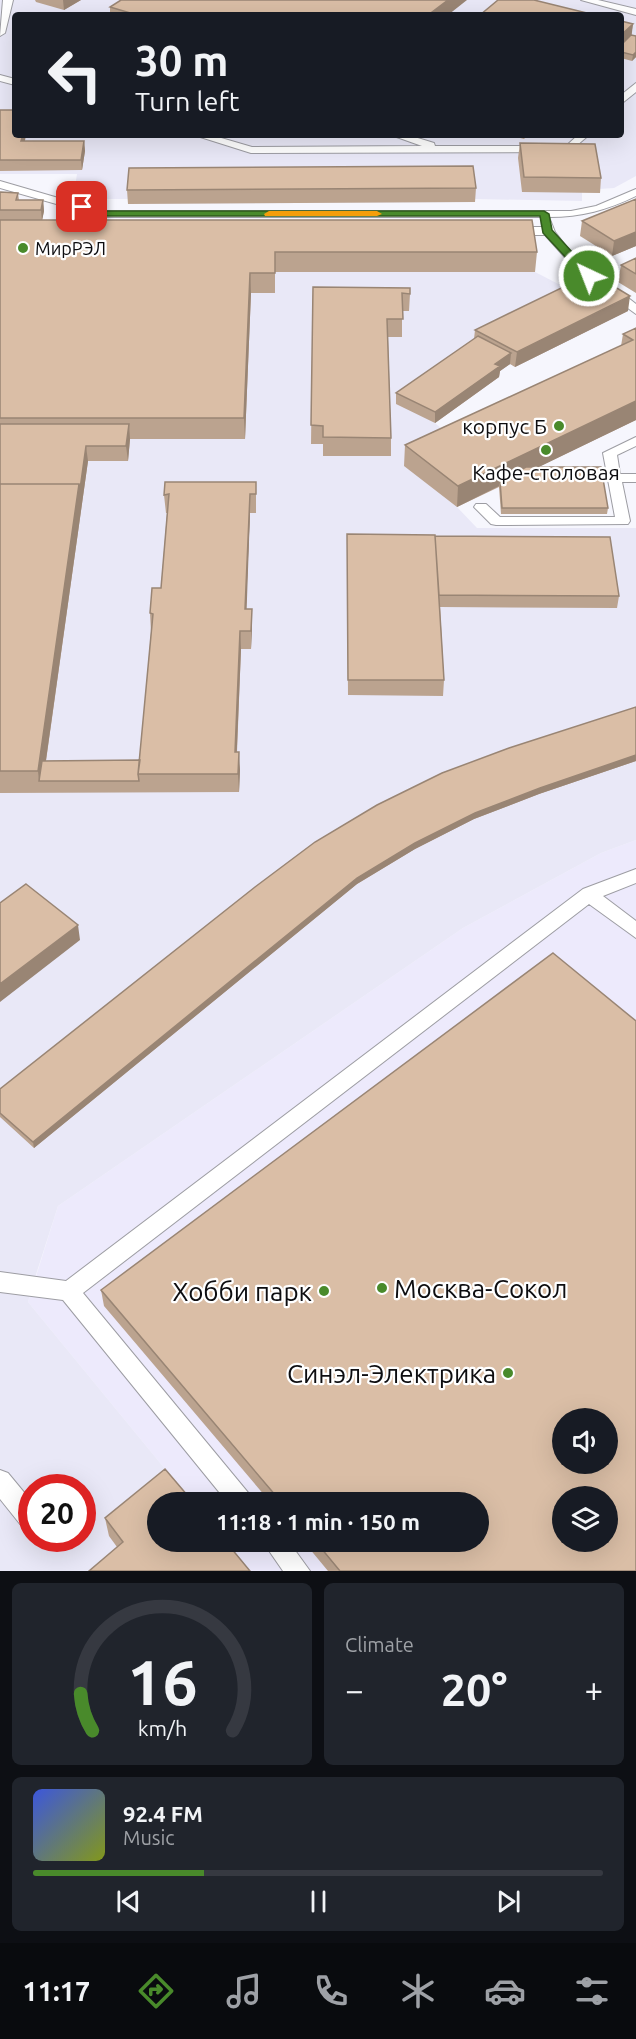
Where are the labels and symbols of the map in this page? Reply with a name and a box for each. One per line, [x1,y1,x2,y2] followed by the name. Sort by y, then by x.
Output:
[56,181,107,232] pin
[35,238,106,258] place label: МирРЭЛ
[16,241,30,255] marker: МирРЭЛ
[557,244,621,308] position arrow
[462,414,547,438] place label: корпус Б
[552,419,566,433] marker: корпус Б
[539,443,553,457] marker: Кафе-столовая
[472,460,620,484] place label: Кафе-столовая
[394,1274,567,1303] place label: Москва-Сокол
[172,1277,312,1306] place label: Хобби парк
[375,1281,389,1295] marker: Москва-Сокол
[317,1284,331,1298] marker: Хобби парк
[287,1359,496,1388] place label: Синэл-Электрика
[501,1366,515,1380] marker: Синэл-Электрика
[18,1474,96,1552] speed limit sign: 20

